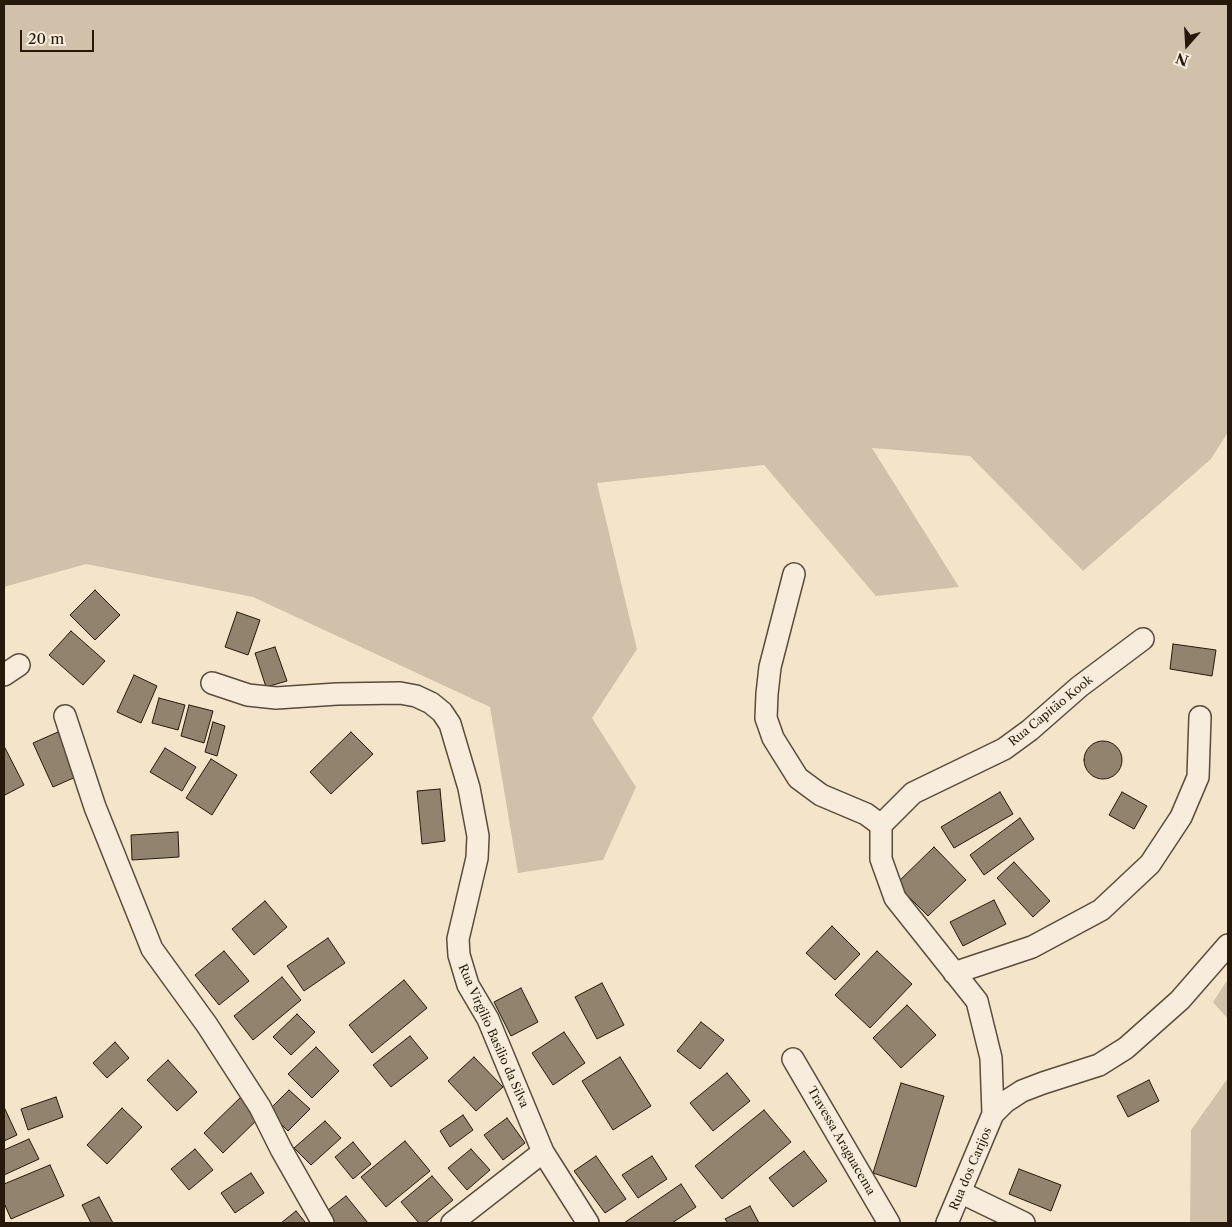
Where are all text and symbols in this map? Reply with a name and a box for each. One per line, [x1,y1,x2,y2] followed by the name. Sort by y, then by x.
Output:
[22,20,96,52] scale bar
[1162,20,1212,70] north arrow
[28,29,64,48] text: 20 m
[1173,49,1191,70] text: N
[1006,673,1096,749] street label: Rua Capitão Kook
[455,962,531,1110] street label: Rua Virgilio Basilio da Silva
[804,1084,878,1198] street label: Travessa Araguacema
[947,1125,995,1213] street label: Rua dos Carijos

